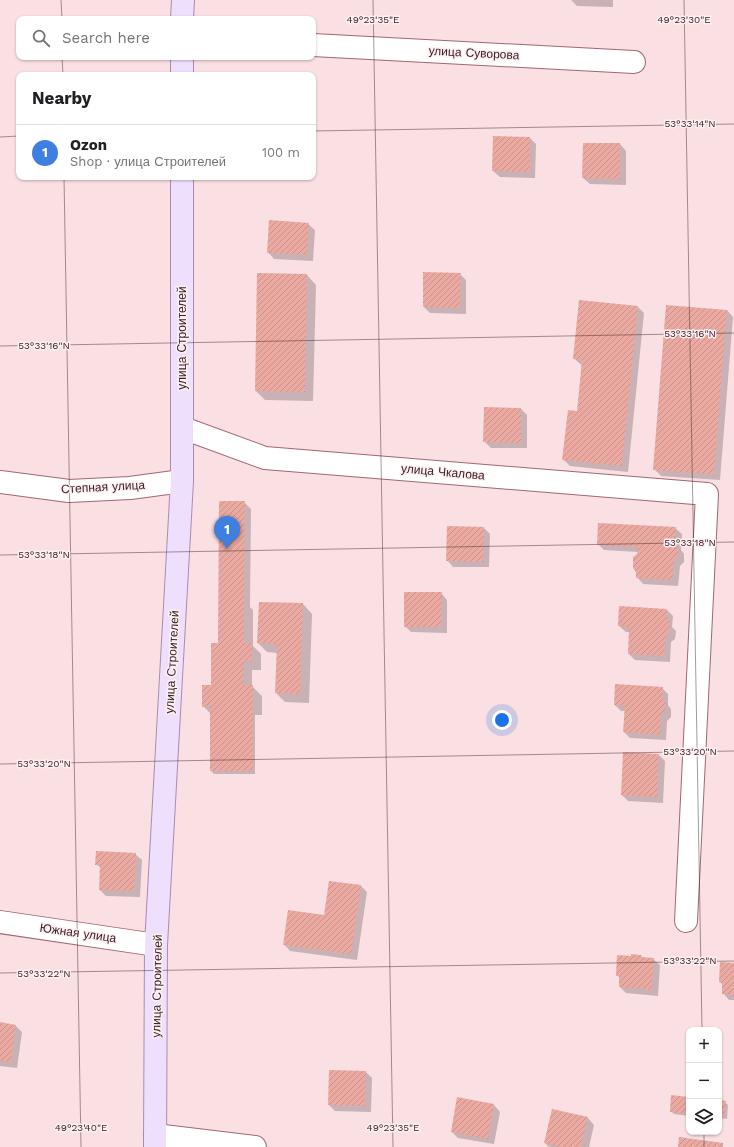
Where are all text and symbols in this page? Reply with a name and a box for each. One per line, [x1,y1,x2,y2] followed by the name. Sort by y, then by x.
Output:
[347,14,399,25] text: 49°23'35"E
[657,14,711,25] text: 49°23'30"E
[16,16,316,60] search box
[30,27,52,49] icon: search
[62,29,150,47] text: Search here
[428,44,520,62] street label: улица Суворова
[32,88,91,108] text: Nearby
[664,118,716,129] text: 53°33'14"N
[70,136,107,154] text: Ozon
[42,145,48,160] text: 1
[262,145,300,160] text: 100 m
[70,154,226,169] text: Shop · улица Строителей
[175,286,189,390] street label: улица Строителей
[664,328,716,339] text: 53°33'16"N
[18,340,70,351] text: 53°33'16"N
[401,461,486,483] street label: улица Чкалова
[61,478,146,496] street label: Степная улица
[214,516,240,549] pin: 1
[664,537,716,548] text: 53°33'18"N
[18,549,70,560] text: 53°33'18"N
[162,610,182,714] street label: улица Строителей
[492,710,512,730] your location
[663,746,717,757] text: 53°33'20"N
[17,758,71,769] text: 53°33'20"N
[39,921,117,945] street label: Южная улица
[149,934,165,1038] street label: улица Строителей
[663,955,717,966] text: 53°33'22"N
[17,968,71,979] text: 53°33'22"N
[686,1027,722,1135] map controls
[686,1027,722,1063] button: +
[686,1063,722,1099] button: −
[686,1099,722,1135] button: layers
[55,1122,107,1133] text: 49°23'40"E
[367,1122,419,1133] text: 49°23'35"E

